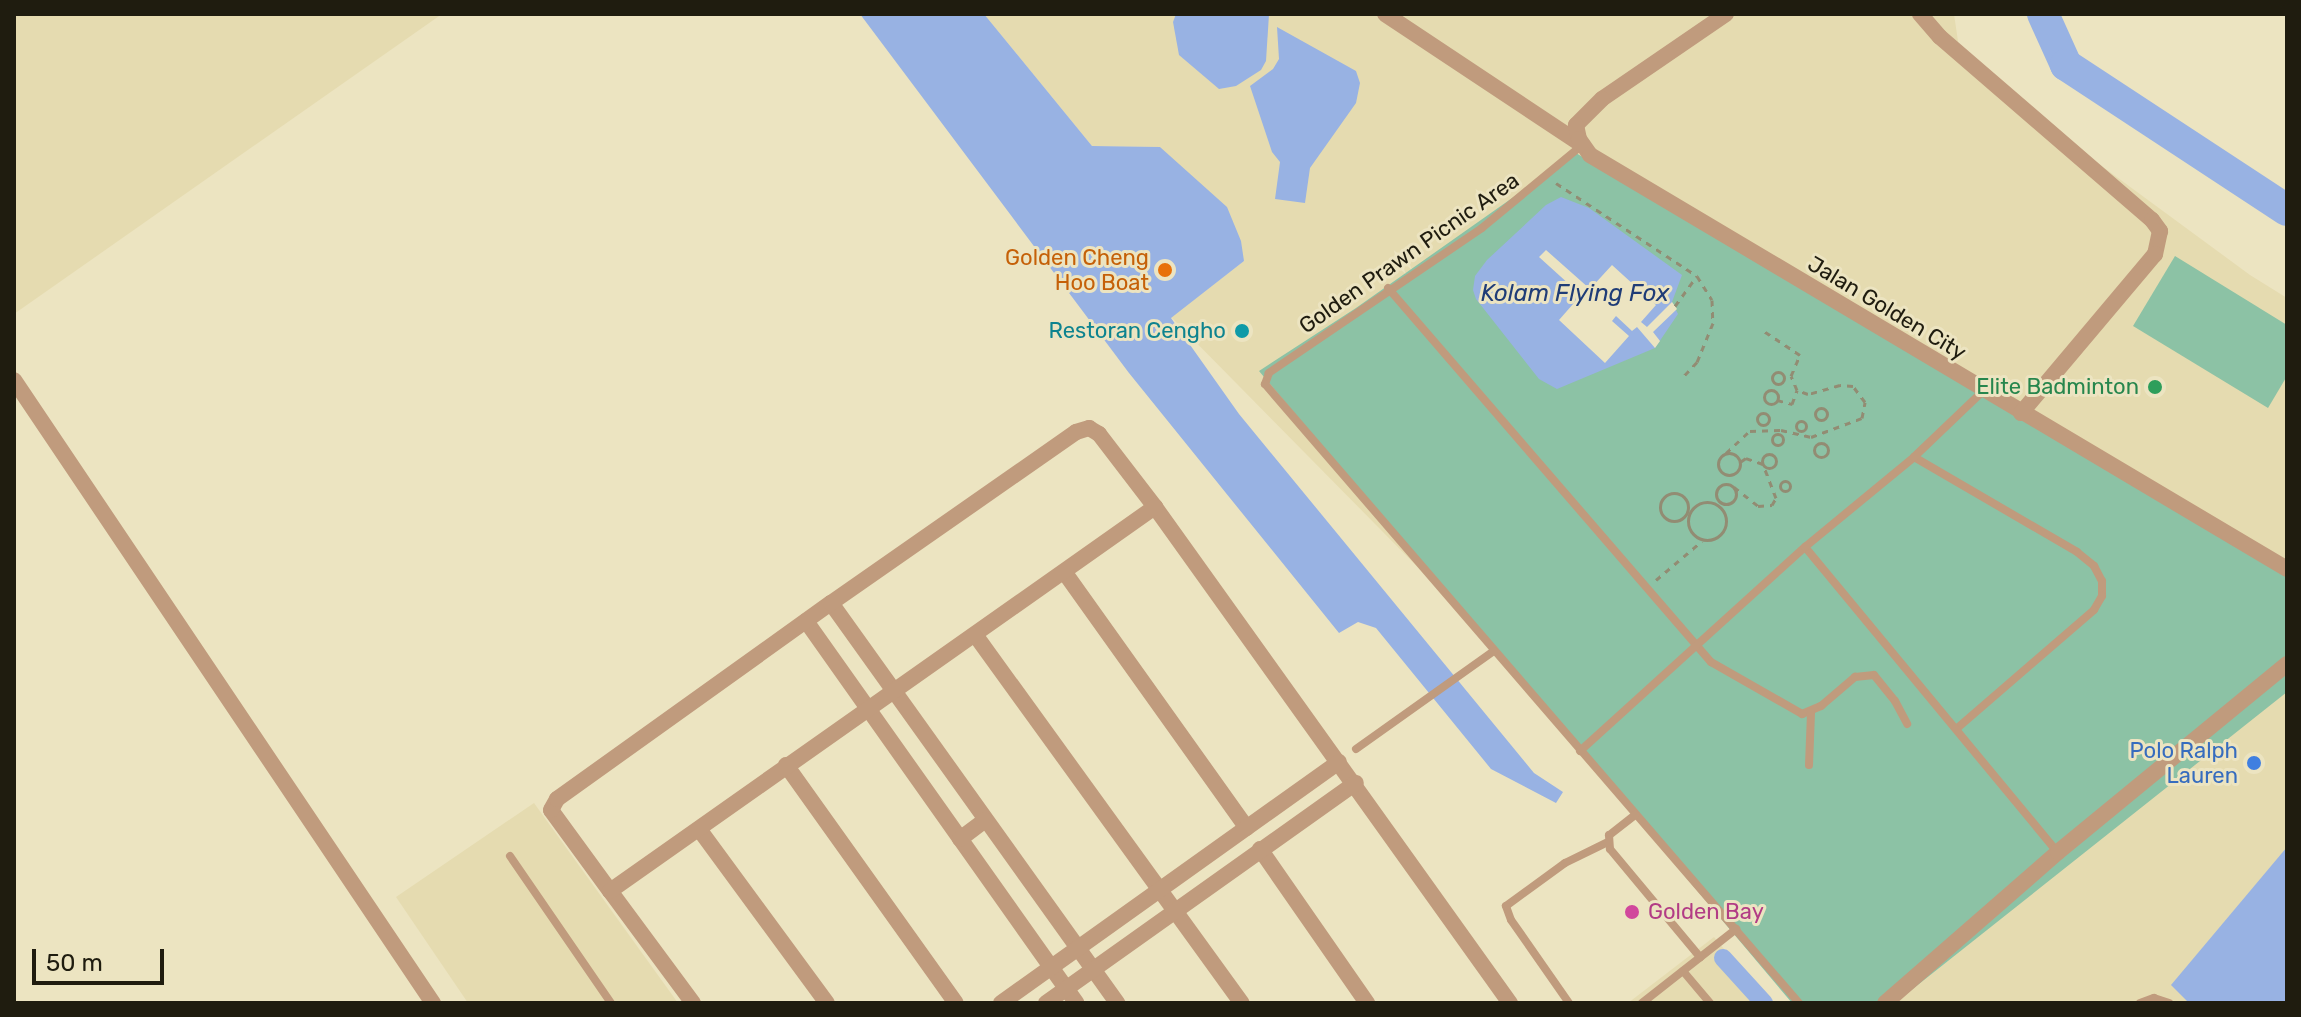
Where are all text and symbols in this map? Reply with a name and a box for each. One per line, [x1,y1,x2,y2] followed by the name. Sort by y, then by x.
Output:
[1294,167,1524,339] street label: Golden Prawn Picnic Area
[1005,244,1149,296] place label: Golden Cheng Hoo Boat
[1803,250,1971,366] street label: Jalan Golden City
[1156,261,1174,279] marker: Golden Cheng Hoo Boat
[1481,280,1669,308] water label: Kolam Flying Fox
[1048,318,1226,344] place label: Restoran Cengho
[1233,322,1251,340] marker: Restoran Cengho
[1976,374,2139,400] place label: Elite Badminton
[2146,378,2164,396] marker: Elite Badminton
[2130,737,2238,788] place label: Polo Ralph Lauren
[2245,754,2263,772] marker: Polo Ralph Lauren
[1648,899,1764,925] place label: Golden Bay
[1623,903,1641,921] marker: Golden Bay
[36,933,168,983] scale bar
[46,949,103,977] text: 50 m

